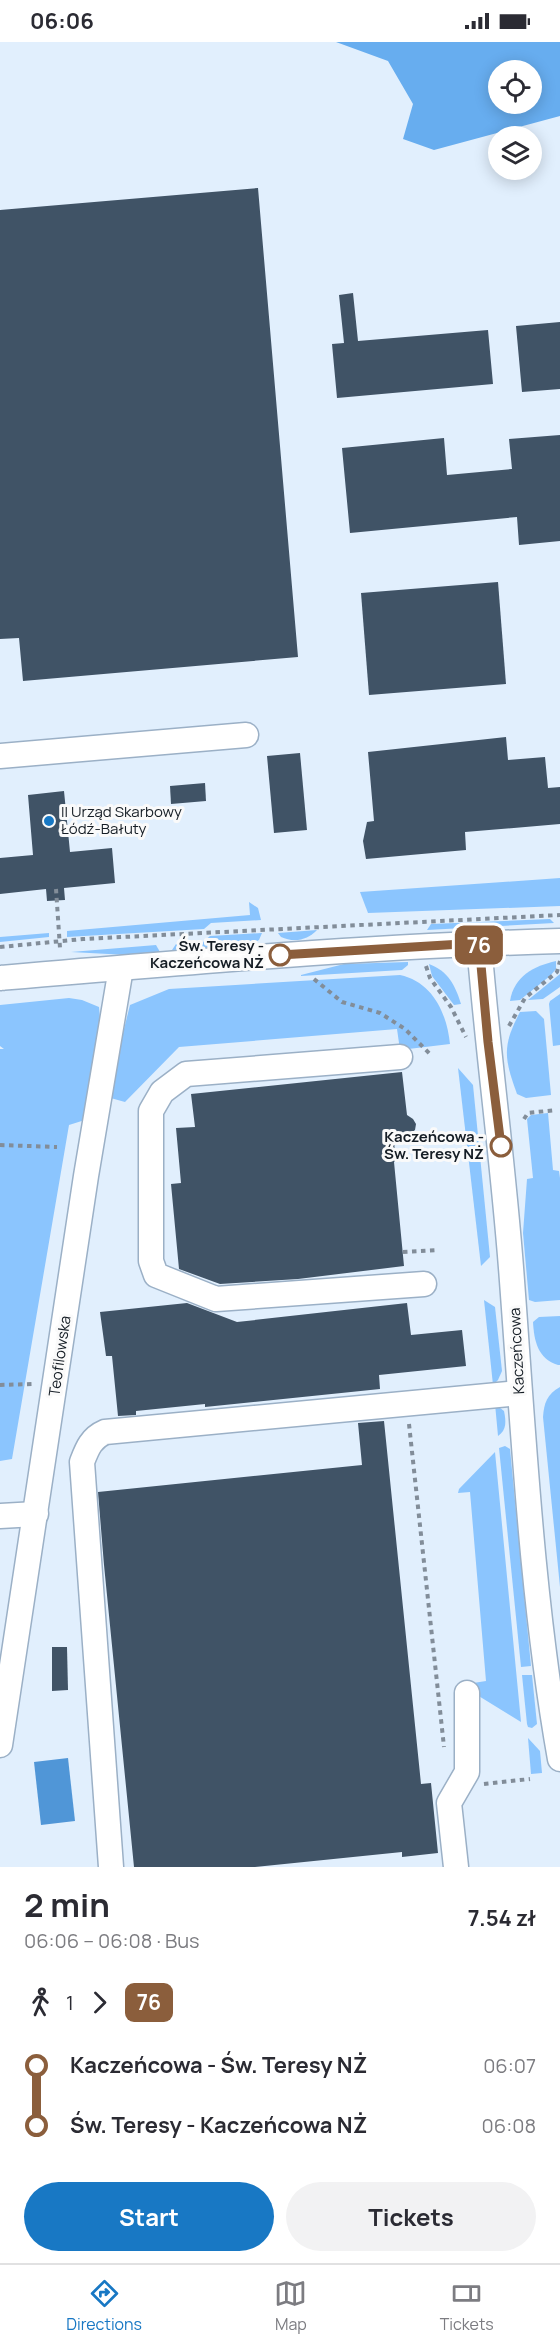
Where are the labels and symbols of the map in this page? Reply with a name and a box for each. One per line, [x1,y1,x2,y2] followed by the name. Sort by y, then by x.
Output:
[61,801,182,839] place label: II Urząd Skarbowy Łódź-Bałuty
[42,814,56,828] marker: II Urząd Skarbowy Łódź-Bałuty
[452,926,506,964] line badge: 76
[150,935,264,973] place label: Św. Teresy - Kaczeńcowa NŻ
[269,944,291,966] marker: Św. Teresy - Kaczeńcowa NŻ
[384,1126,484,1164] place label: Kaczeńcowa - Św. Teresy NŻ
[490,1135,512,1157] marker: Kaczeńcowa - Św. Teresy NŻ
[504,1307,529,1395] street label: Kaczeńcowa
[43,1314,76,1398] street label: Teofilowska

